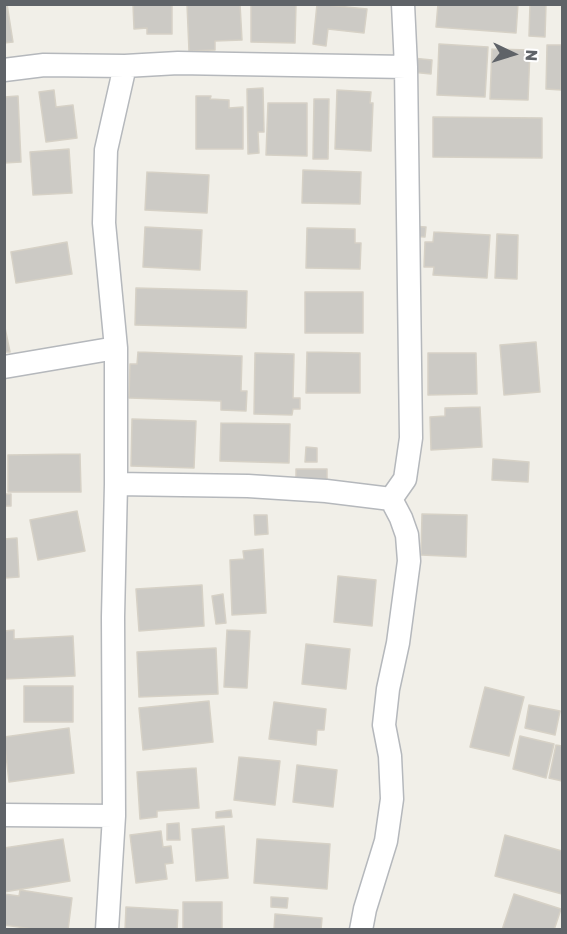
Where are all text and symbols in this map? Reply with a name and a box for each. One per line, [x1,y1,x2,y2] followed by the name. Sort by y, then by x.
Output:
[483,24,543,84] north arrow
[522,49,541,62] text: N

